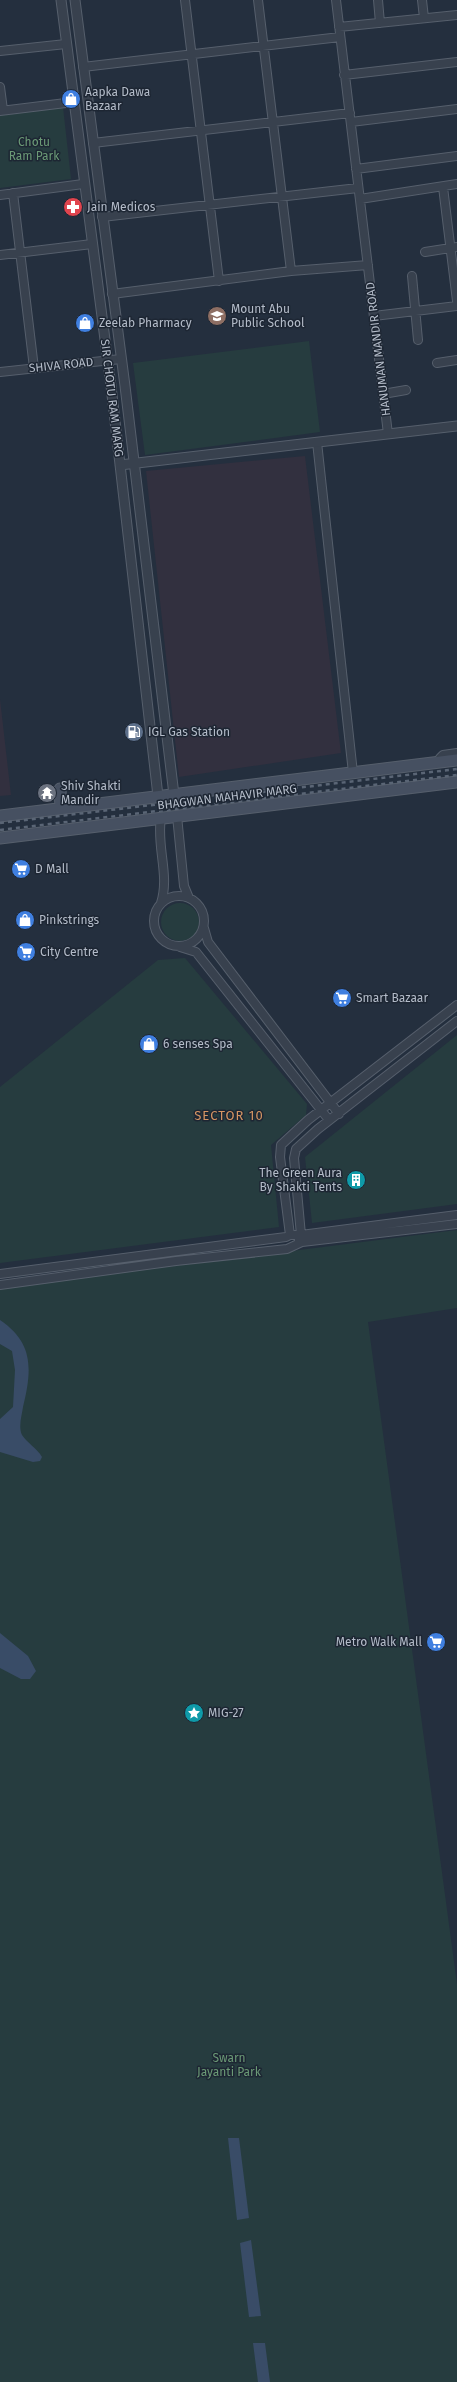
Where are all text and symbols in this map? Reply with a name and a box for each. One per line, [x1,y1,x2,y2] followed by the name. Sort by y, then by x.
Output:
[85,85,150,113] place label: Aapka Dawa Bazaar
[60,88,82,110] shop icon: Aapka Dawa Bazaar
[9,135,60,163] park label: Chotu Ram Park
[62,196,84,218] pharmacy icon: Jain Medicos
[87,200,156,214] place label: Jain Medicos
[363,281,393,417] street label: HANUMAN MANDIR ROAD
[231,302,305,330] place label: Mount Abu Public School
[206,305,228,327] school or university icon: Mount Abu Public School
[74,312,96,334] shop icon: Zeelab Pharmacy
[99,316,192,330] place label: Zeelab Pharmacy
[98,338,126,458] street label: SIR CHOTU RAM MARG
[28,355,94,375] street label: SHIVA ROAD
[123,721,145,743] fuel station icon: IGL Gas Station
[148,725,230,739] place label: IGL Gas Station
[61,779,121,807] place label: Shiv Shakti Mandir
[156,781,298,813] street label: BHAGWAN MAHAVIR MARG
[36,782,58,804] temple icon: Shiv Shakti Mandir
[10,858,32,880] supermarket icon: D Mall
[35,862,69,876] place label: D Mall
[14,909,36,931] shop icon: Pinkstrings
[39,913,100,927] place label: Pinkstrings
[15,941,37,963] supermarket icon: City Centre
[40,945,99,959] place label: City Centre
[331,987,353,1009] supermarket icon: Smart Bazaar
[356,991,428,1005] place label: Smart Bazaar
[138,1033,160,1055] shop icon: 6 senses Spa
[163,1037,233,1051] place label: 6 senses Spa
[194,1108,264,1123] district label: SECTOR 10
[259,1166,342,1194] place label: The Green Aura By Shakti Tents
[345,1169,367,1191] building icon: The Green Aura By Shakti Tents
[425,1631,447,1653] supermarket icon: Metro Walk Mall
[336,1635,422,1649] place label: Metro Walk Mall
[183,1702,205,1724] place icon: MIG-27
[208,1706,244,1720] place label: MIG-27
[197,2051,262,2079] park label: Swarn Jayanti Park

